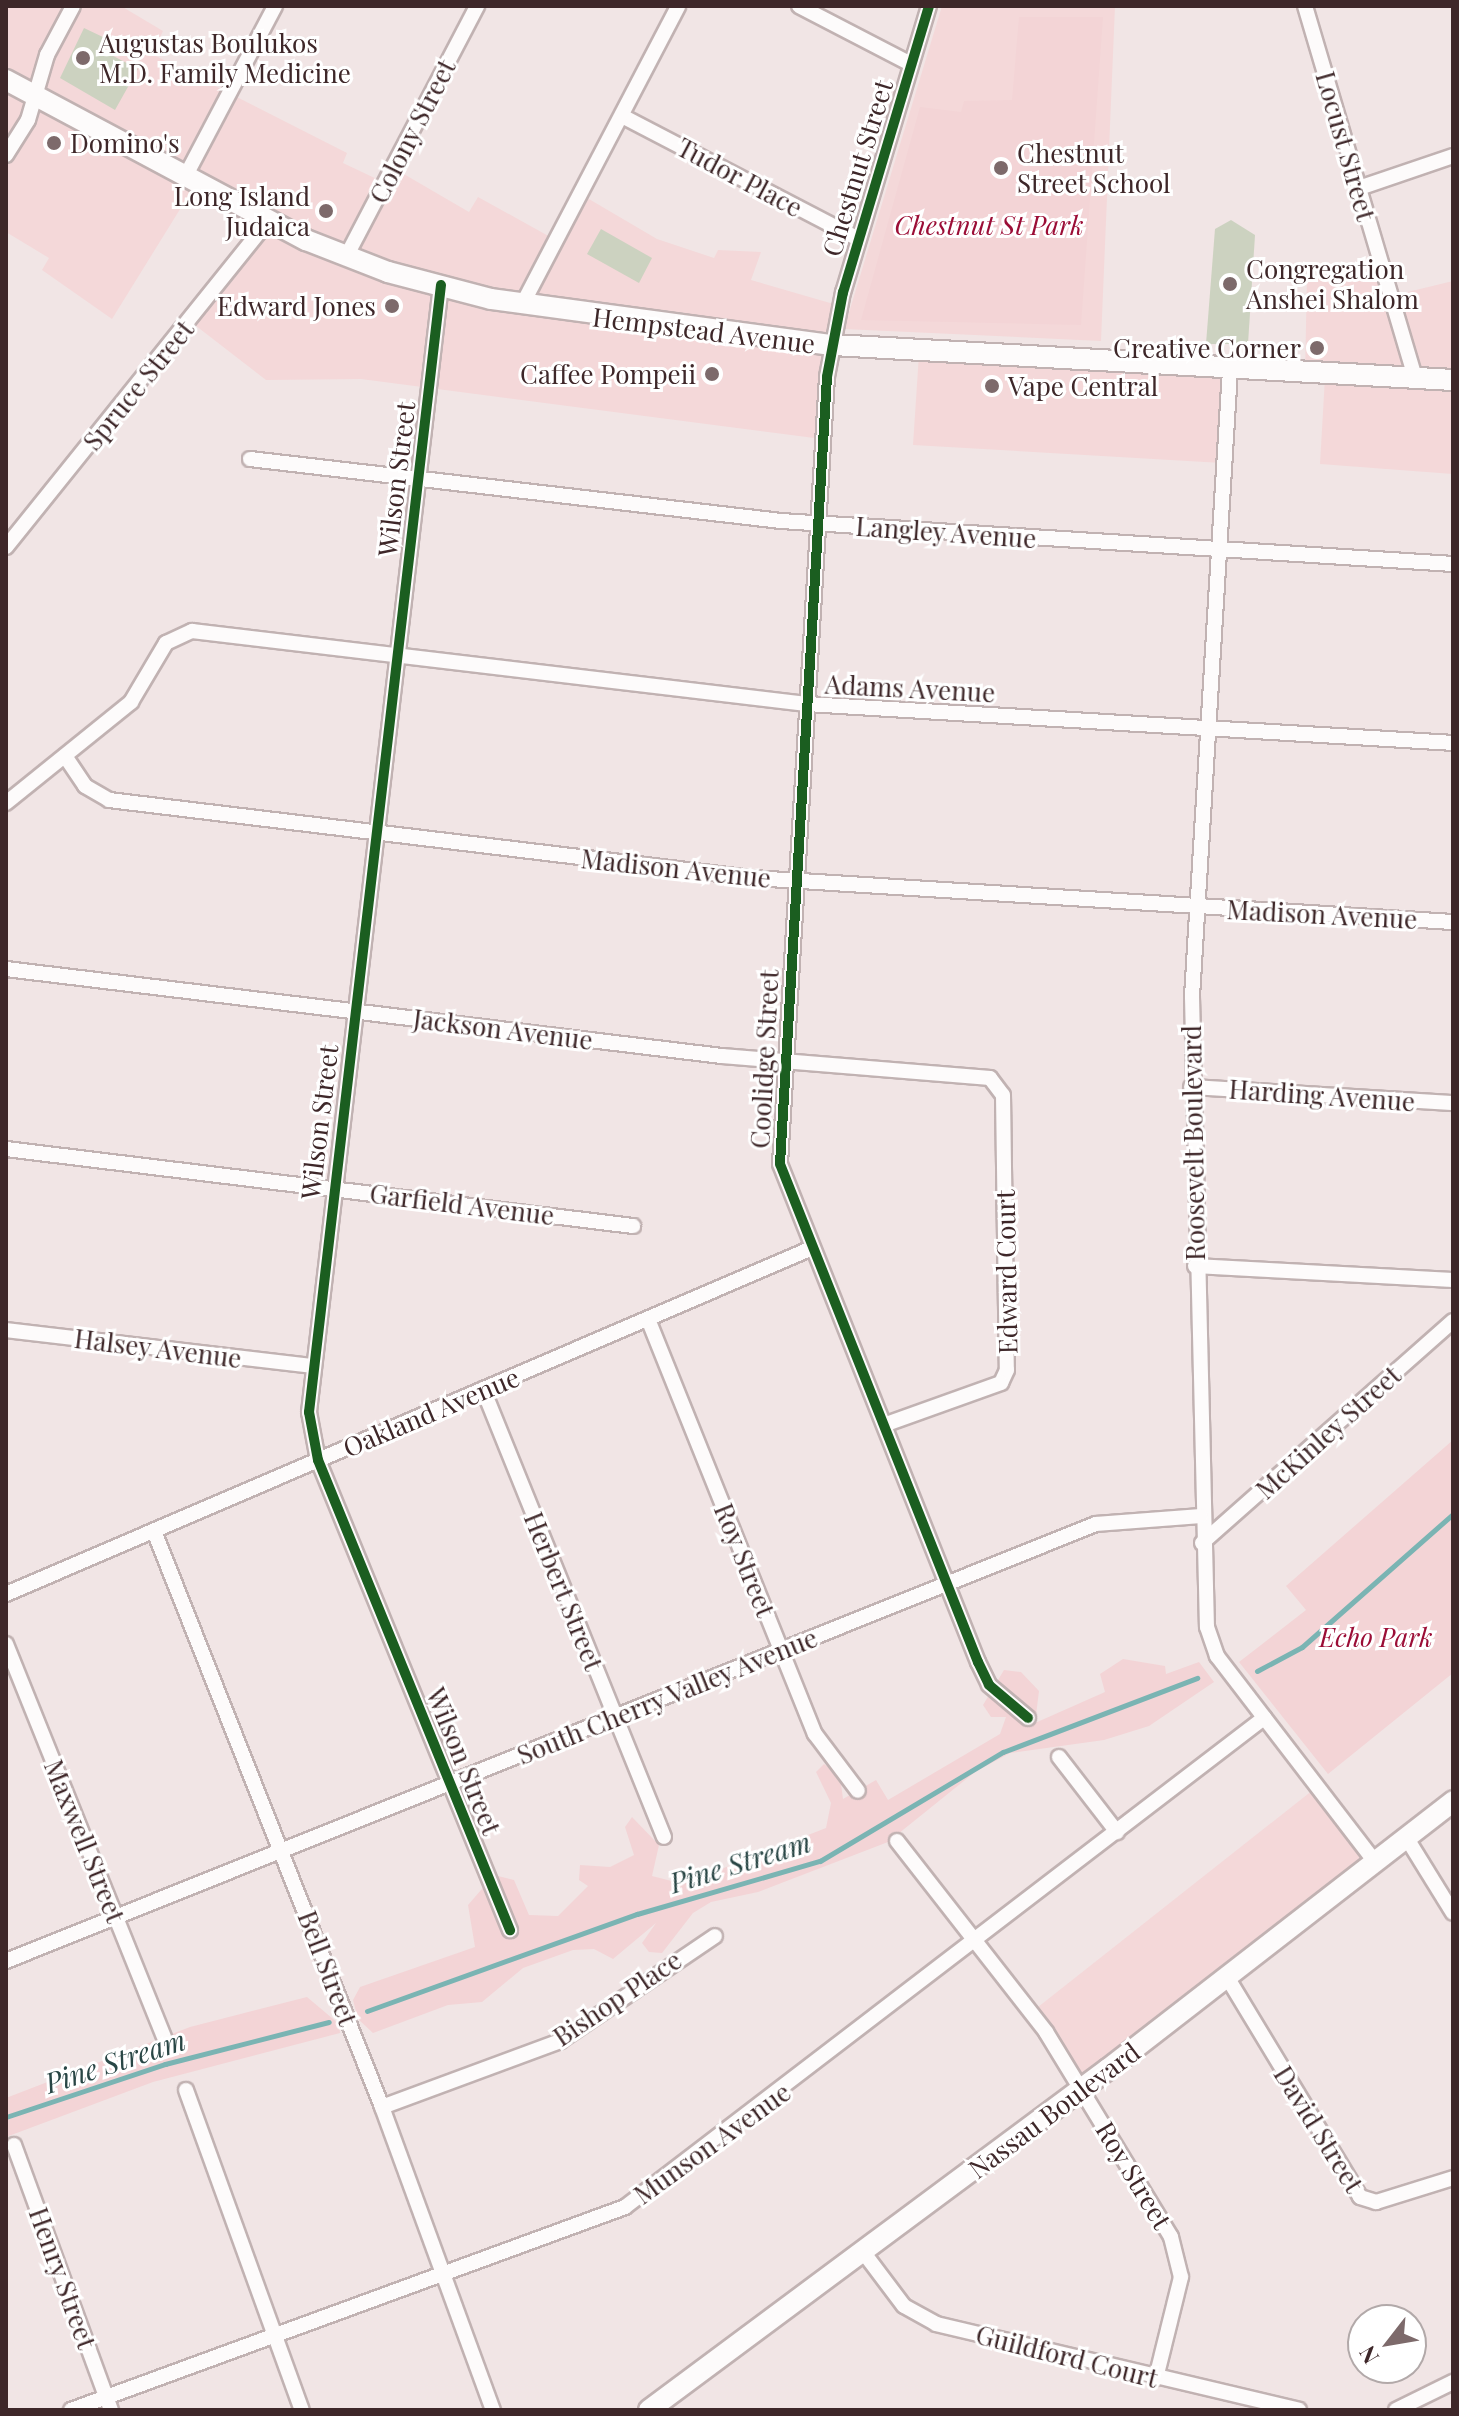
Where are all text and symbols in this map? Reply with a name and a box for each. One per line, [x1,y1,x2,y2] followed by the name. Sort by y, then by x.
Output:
[99,27,352,88] place label: Augustas Boulukos M.D. Family Medicine
[74,49,92,67] marker: Augustas Boulukos M.D. Family Medicine
[362,54,462,208] street label: Colony Street
[1310,67,1382,225] street label: Locust Street
[815,76,899,260] street label: Chestnut Street
[70,127,180,159] place label: Domino's
[672,131,808,223] street label: Tudor Place
[45,134,63,152] marker: Domino's
[1017,137,1171,198] place label: Chestnut Street School
[992,159,1010,177] marker: Chestnut Street School
[174,180,310,242] place label: Long Island Judaica
[317,202,335,220] marker: Long Island Judaica
[894,209,1084,241] park label: Chestnut St Park
[1246,253,1419,314] place label: Congregation Anshei Shalom
[1221,275,1239,293] marker: Congregation Anshei Shalom
[217,290,376,322] place label: Edward Jones
[383,297,401,315] marker: Edward Jones
[591,301,817,359] street label: Hempstead Avenue
[76,314,200,456] street label: Spruce Street
[1113,332,1301,364] place label: Creative Corner
[1308,339,1326,357] marker: Creative Corner
[520,358,696,390] place label: Caffee Pompeii
[703,365,721,383] marker: Caffee Pompeii
[1008,370,1158,402] place label: Vape Central
[983,377,1001,395] marker: Vape Central
[371,400,421,558] street label: Wilson Street
[854,510,1038,554] street label: Langley Avenue
[824,668,996,708] street label: Adams Avenue
[579,842,773,894] street label: Madison Avenue
[1225,893,1419,935] street label: Madison Avenue
[744,969,784,1149] street label: Coolidge Street
[411,1002,595,1056] street label: Jackson Avenue
[1175,1025,1211,1261] street label: Roosevelt Boulevard
[294,1043,344,1201] street label: Wilson Street
[1227,1073,1417,1117] street label: Harding Avenue
[368,1177,556,1231] street label: Garfield Avenue
[989,1190,1023,1354] street label: Edward Court
[72,1322,244,1374] street label: Halsey Avenue
[1249,1359,1407,1505] street label: McKinley Street
[338,1361,524,1463] street label: Oakland Avenue
[708,1498,782,1622] street label: Roy Street
[518,1507,610,1675] street label: Herbert Street
[511,1621,823,1771] street label: South Cherry Valley Avenue
[1319,1621,1433,1653] park label: Echo Park
[420,1683,508,1839] street label: Wilson Street
[38,1755,132,1927] street label: Maxwell Street
[665,1825,815,1899] water label: Pine Stream
[292,1906,364,2030] street label: Bell Street
[547,1944,687,2052] street label: Bishop Place
[40,2022,190,2100] water label: Pine Stream
[962,2036,1146,2184] street label: Nassau Boulevard
[1268,2060,1370,2198] street label: David Street
[627,2076,797,2210] street label: Munson Avenue
[1090,2115,1178,2235] street label: Roy Street
[23,2203,103,2353] street label: Henry Street
[1347,2304,1427,2384] north arrow
[973,2318,1161,2394] street label: Guildford Court
[1351,2341,1385,2370] text: N

